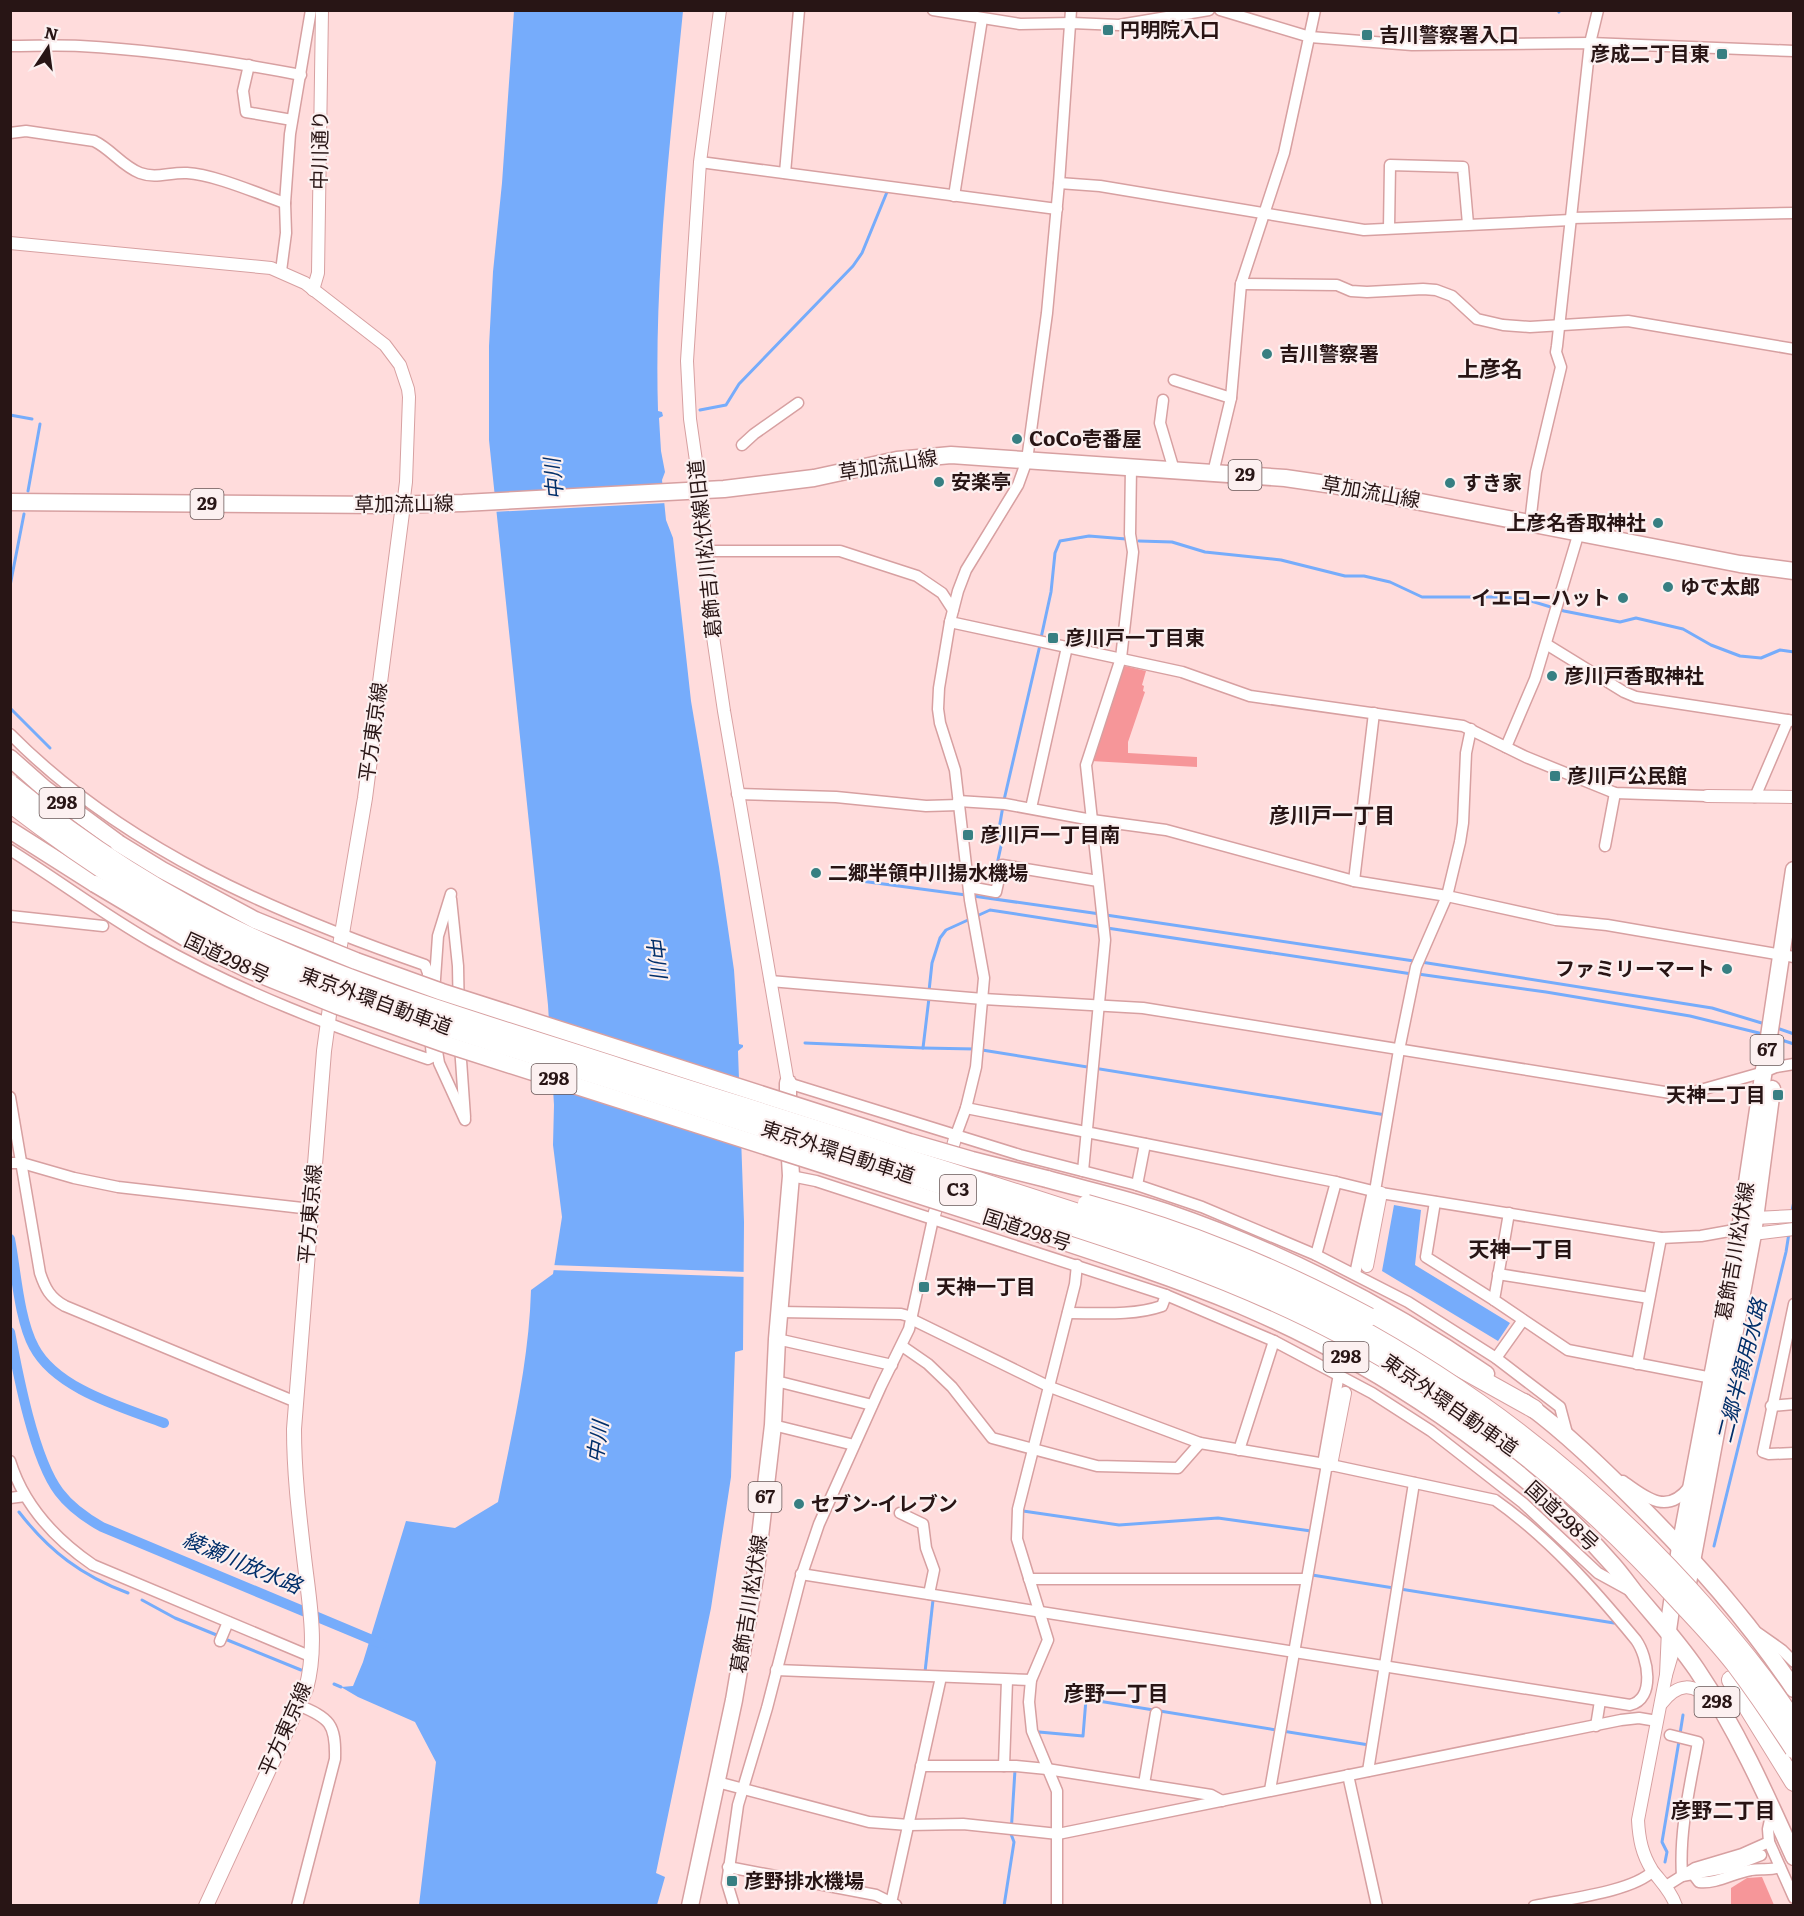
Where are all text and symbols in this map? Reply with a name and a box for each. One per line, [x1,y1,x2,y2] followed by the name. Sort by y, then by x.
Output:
[1120,13,1220,43] place label: 円明院入口
[18,18,78,78] north arrow
[1379,18,1519,48] place label: 吉川警察署入口
[42,19,61,46] text: N
[1101,23,1115,37] marker: 円明院入口
[1360,28,1374,42] marker: 吉川警察署入口
[1590,37,1710,67] place label: 彦成二丁目東
[1715,47,1729,61] marker: 彦成二丁目東
[302,110,334,190] street label: 中川通り
[1279,337,1379,367] place label: 吉川警察署
[1260,347,1274,361] marker: 吉川警察署
[1457,351,1523,384] district label: 上彦名
[1029,422,1142,452] place label: CoCo壱番屋
[1010,432,1024,446] marker: CoCo壱番屋
[836,440,939,486] street label: 草加流山線
[534,455,569,501] water label: 中川
[679,458,727,640] street label: 葛飾吉川松伏線旧道
[1228,460,1262,490] road number: 29
[951,465,1011,495] place label: 安楽亭
[1462,466,1522,496] place label: すき家
[1320,467,1423,513] street label: 草加流山線
[932,475,946,489] marker: 安楽亭
[1443,476,1457,490] marker: すき家
[354,486,454,518] street label: 草加流山線
[190,489,224,519] road number: 29
[1506,506,1646,536] place label: 上彦名香取神社
[1651,516,1665,530] marker: 上彦名香取神社
[1680,570,1760,600] place label: ゆで太郎
[1661,580,1675,594] marker: ゆで太郎
[1472,581,1611,611] place label: イエローハット
[1616,591,1630,605] marker: イエローハット
[1065,621,1205,651] place label: 彦川戸一丁目東
[1046,631,1060,645] marker: 彦川戸一丁目東
[1564,659,1704,689] place label: 彦川戸香取神社
[1545,669,1559,683] marker: 彦川戸香取神社
[349,680,393,783] street label: 平方東京線
[1567,759,1687,789] place label: 彦川戸公民館
[1548,769,1562,783] marker: 彦川戸公民館
[40,788,84,818] road number: 298
[1269,798,1395,829] district label: 彦川戸一丁目
[980,818,1120,848] place label: 彦川戸一丁目南
[961,828,975,842] marker: 彦川戸一丁目南
[828,856,1028,886] place label: 二郷半領中川揚水機場
[809,866,823,880] marker: 二郷半領中川揚水機場
[180,923,276,989] street label: 国道298号
[641,934,677,981] water label: 中川
[1555,952,1715,982] place label: ファミリーマート
[296,958,457,1041] street label: 東京外環自動車道
[1720,962,1734,976] marker: ファミリーマート
[1750,1035,1784,1065] road number: 67
[532,1064,576,1094] road number: 298
[1666,1078,1766,1108] place label: 天神二丁目
[1771,1088,1785,1102] marker: 天神二丁目
[758,1111,919,1189] street label: 東京外環自動車道
[289,1163,327,1265] street label: 平方東京線
[940,1175,976,1205] road number: C3
[1706,1179,1760,1322] street label: 葛飾吉川松伏線
[979,1200,1076,1257] street label: 国道298号
[1469,1232,1574,1263] district label: 天神一丁目
[936,1270,1036,1300] place label: 天神一丁目
[917,1280,931,1294] marker: 天神一丁目
[1707,1293,1773,1445] water label: 二郷半領用水路
[1324,1342,1368,1372] road number: 298
[1377,1345,1525,1462] street label: 東京外環自動車道
[577,1417,614,1465] water label: 中川
[1520,1472,1607,1557] street label: 国道298号
[748,1482,782,1512] road number: 67
[811,1487,958,1517] place label: セブン-イレブン
[792,1497,806,1511] marker: セブン-イレブン
[179,1522,309,1600] water label: 綾瀬川放水路
[721,1532,773,1675] street label: 葛飾吉川松伏線
[249,1676,317,1780] street label: 平方東京線
[1064,1676,1169,1707] district label: 彦野一丁目
[1694,1687,1740,1717] road number: 298
[1671,1793,1776,1824] district label: 彦野二丁目
[744,1864,864,1894] place label: 彦野排水機場
[725,1874,739,1888] marker: 彦野排水機場

